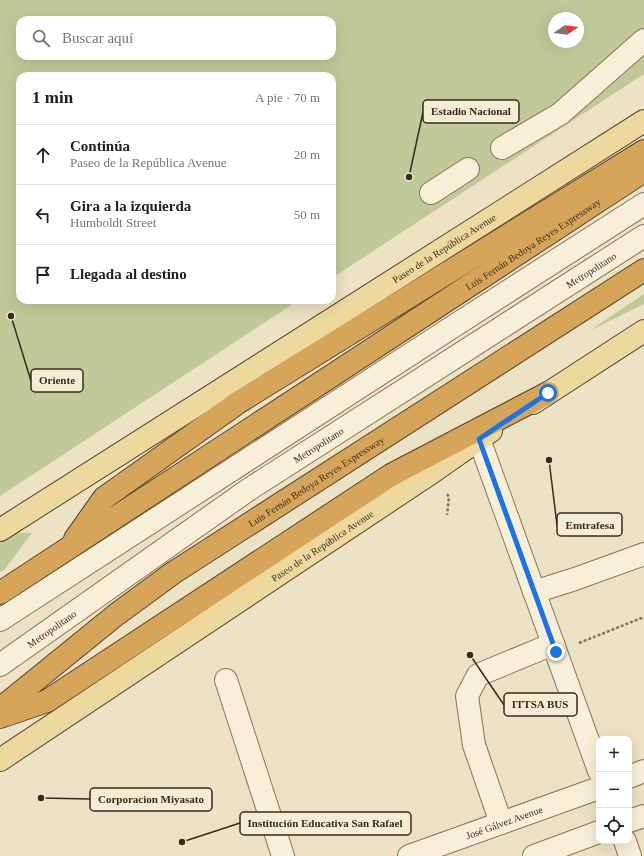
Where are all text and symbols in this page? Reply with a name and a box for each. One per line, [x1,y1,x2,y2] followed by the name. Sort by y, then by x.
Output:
[548,12,584,48] north arrow
[16,16,336,60] search box
[30,27,52,49] icon: search
[62,30,133,46] text: Buscar aquí
[32,88,73,107] text: 1 min
[255,90,320,105] text: A pie · 70 m
[423,100,519,123] callout: Estadio Nacional
[431,105,511,117] text: Estadio Nacional
[70,138,130,154] text: Continúa
[32,144,54,166] icon: ahead
[294,147,320,162] text: 20 m
[70,155,226,170] text: Paseo de la República Avenue
[464,196,603,292] street label: Luis Fernán Bedoya Reyes Expressway
[70,198,191,214] text: Gira a la izquierda
[32,204,54,226] icon: left
[294,207,320,222] text: 50 m
[390,211,499,285] street label: Paseo de la República Avenue
[70,215,156,230] text: Humboldt Street
[564,250,618,291] street label: Metropolitano
[32,264,54,286] icon: arrive
[70,266,187,282] text: Llegada al destino
[31,369,83,392] callout: Oriente
[39,374,75,386] text: Oriente
[539,384,557,402] route start
[291,425,346,465] street label: Metropolitano
[246,434,386,529] street label: Luis Fernán Bedoya Reyes Expressway
[269,508,376,584] street label: Paseo de la República Avenue
[557,513,622,536] callout: Emtrafesa
[566,519,615,531] text: Emtrafesa
[25,608,78,650] street label: Metropolitano
[547,643,565,661] route end
[504,693,577,716] callout: ITTSA BUS
[512,698,568,710] text: ITTSA BUS
[596,736,632,844] map controls
[596,736,632,772] button: +
[596,772,632,808] button: −
[90,788,212,811] callout: Corporacion Miyasato
[98,793,205,805] text: Corporacion Miyasato
[465,804,545,841] street label: José Gálvez Avenue
[596,808,632,844] button: locate
[240,812,411,835] callout: Institución Educativa San Rafael
[248,817,402,829] text: Institución Educativa San Rafael

